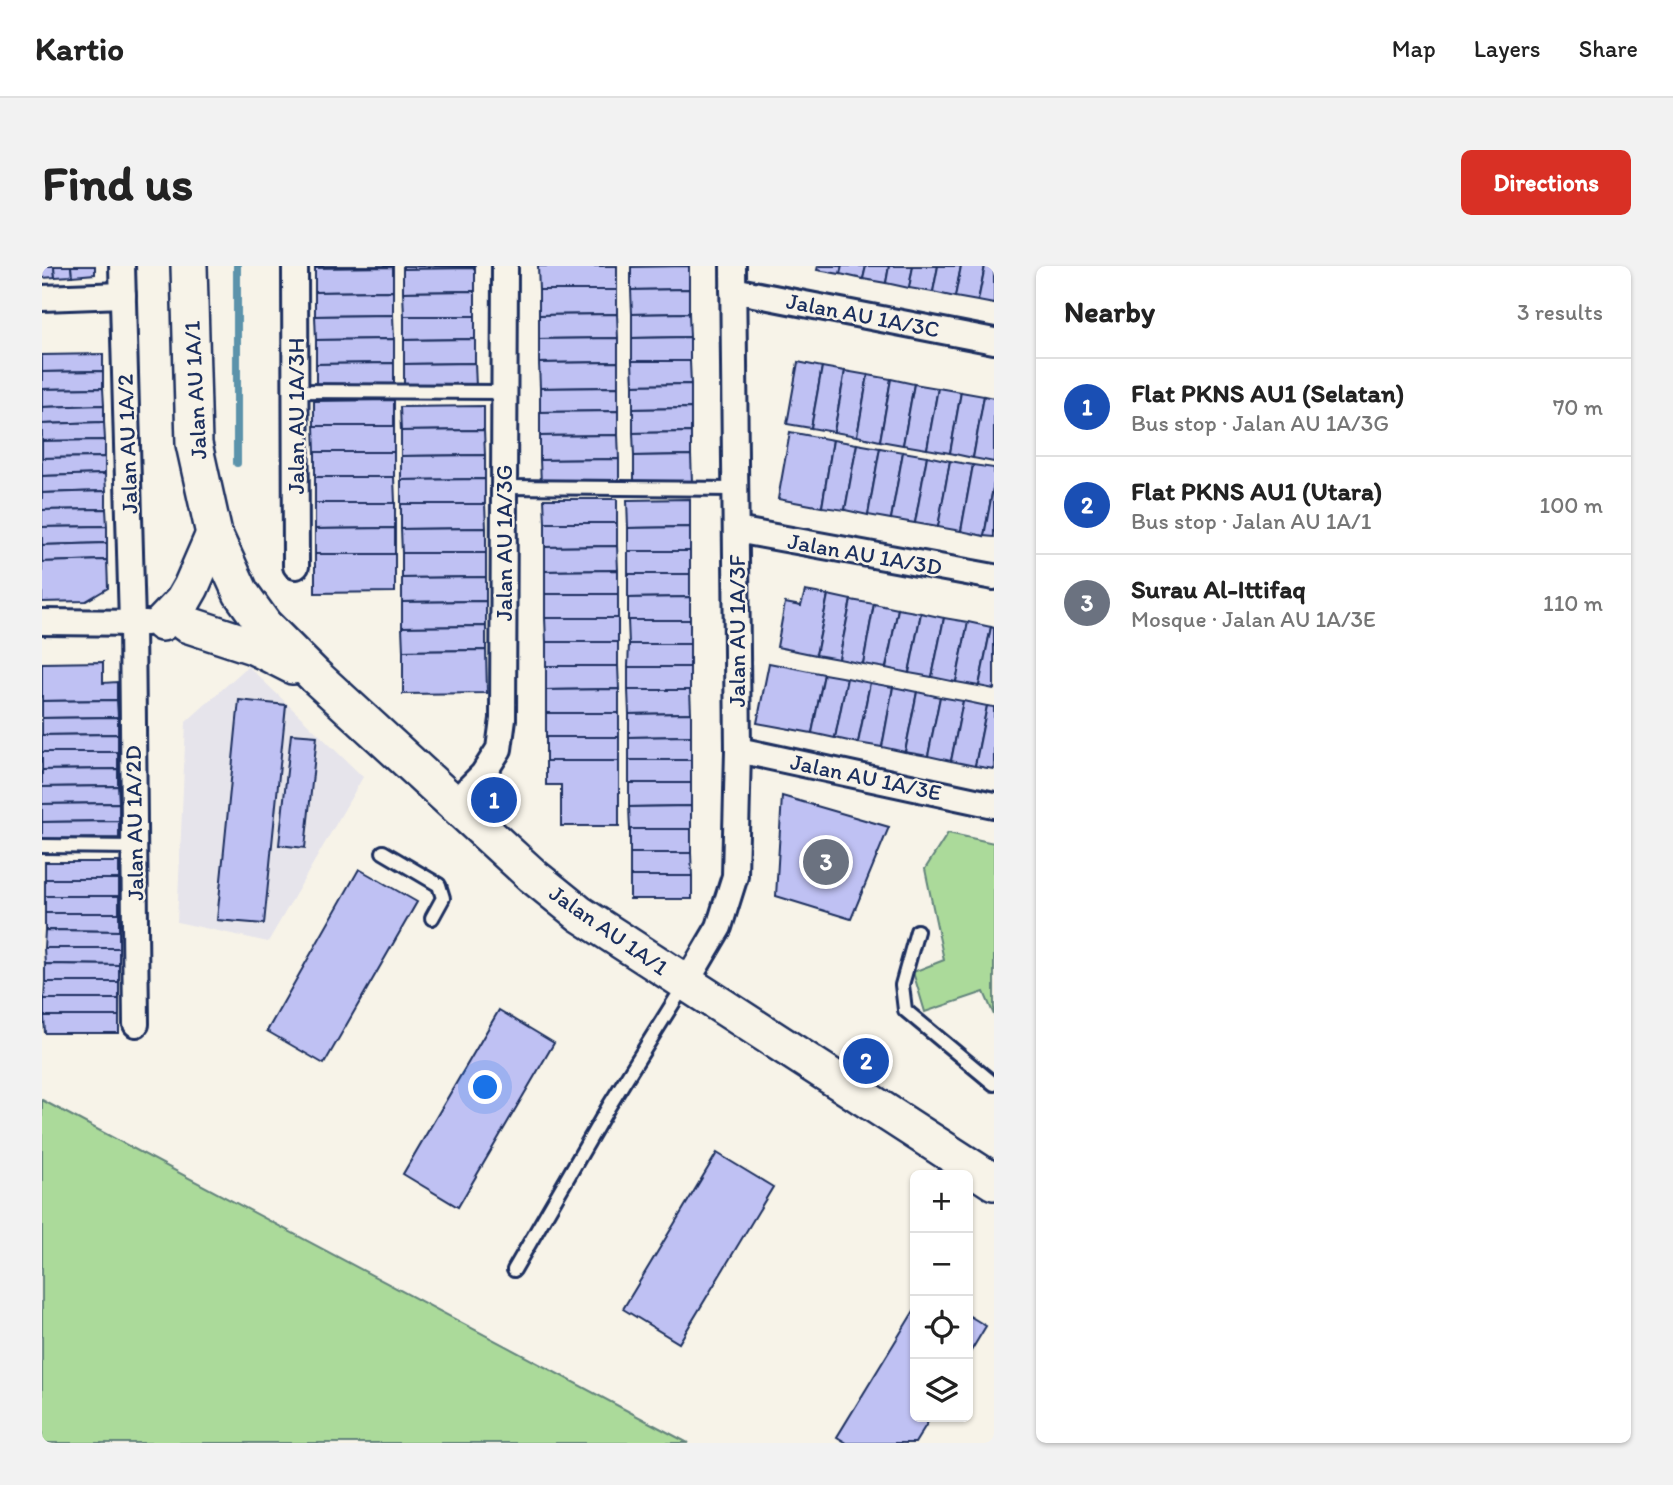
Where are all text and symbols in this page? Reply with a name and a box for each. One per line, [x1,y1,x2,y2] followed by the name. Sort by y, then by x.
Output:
[35,29,124,68] text: Kartio
[1392,34,1436,63] text: Map
[1474,34,1541,63] text: Layers
[1579,34,1638,63] text: Share
[1461,150,1631,215] button: Directions
[42,153,193,212] text: Find us
[784,286,942,344] street label: Jalan AU 1A/3C
[1064,293,1155,330] text: Nearby
[1517,298,1603,326] text: 3 results
[177,320,213,460] street label: Jalan AU 1A/1
[282,338,310,494] street label: Jalan AU 1A/3H
[111,373,143,515] street label: Jalan AU 1A/2
[1131,377,1404,409] text: Flat PKNS AU1 (Selatan)
[1082,393,1092,421] text: 1
[1553,393,1603,421] text: 70 m
[1131,409,1389,437] text: Bus stop · Jalan AU 1A/3G
[490,465,518,621] street label: Jalan AU 1A/3G
[1131,475,1382,507] text: Flat PKNS AU1 (Utara)
[1081,491,1093,519] text: 2
[1539,491,1603,519] text: 100 m
[1131,507,1371,535] text: Bus stop · Jalan AU 1A/1
[786,527,944,581] street label: Jalan AU 1A/3D
[723,555,751,707] street label: Jalan AU 1A/3F
[1131,573,1306,605] text: Surau Al-Ittifaq
[1081,589,1093,617] text: 3
[1543,589,1603,617] text: 110 m
[1131,605,1376,633] text: Mosque · Jalan AU 1A/3E
[119,745,149,901] street label: Jalan AU 1A/2D
[788,747,944,807] street label: Jalan AU 1A/3E
[471,774,517,826] pin: 1
[803,836,849,888] pin: 3
[544,879,674,981] street label: Jalan AU 1A/1
[843,1035,889,1087] pin: 2
[468,1070,502,1104] your location
[910,1170,973,1422] map controls
[910,1170,973,1233] button: +
[910,1233,973,1296] button: −
[910,1296,973,1359] button: locate
[910,1359,973,1422] button: layers

